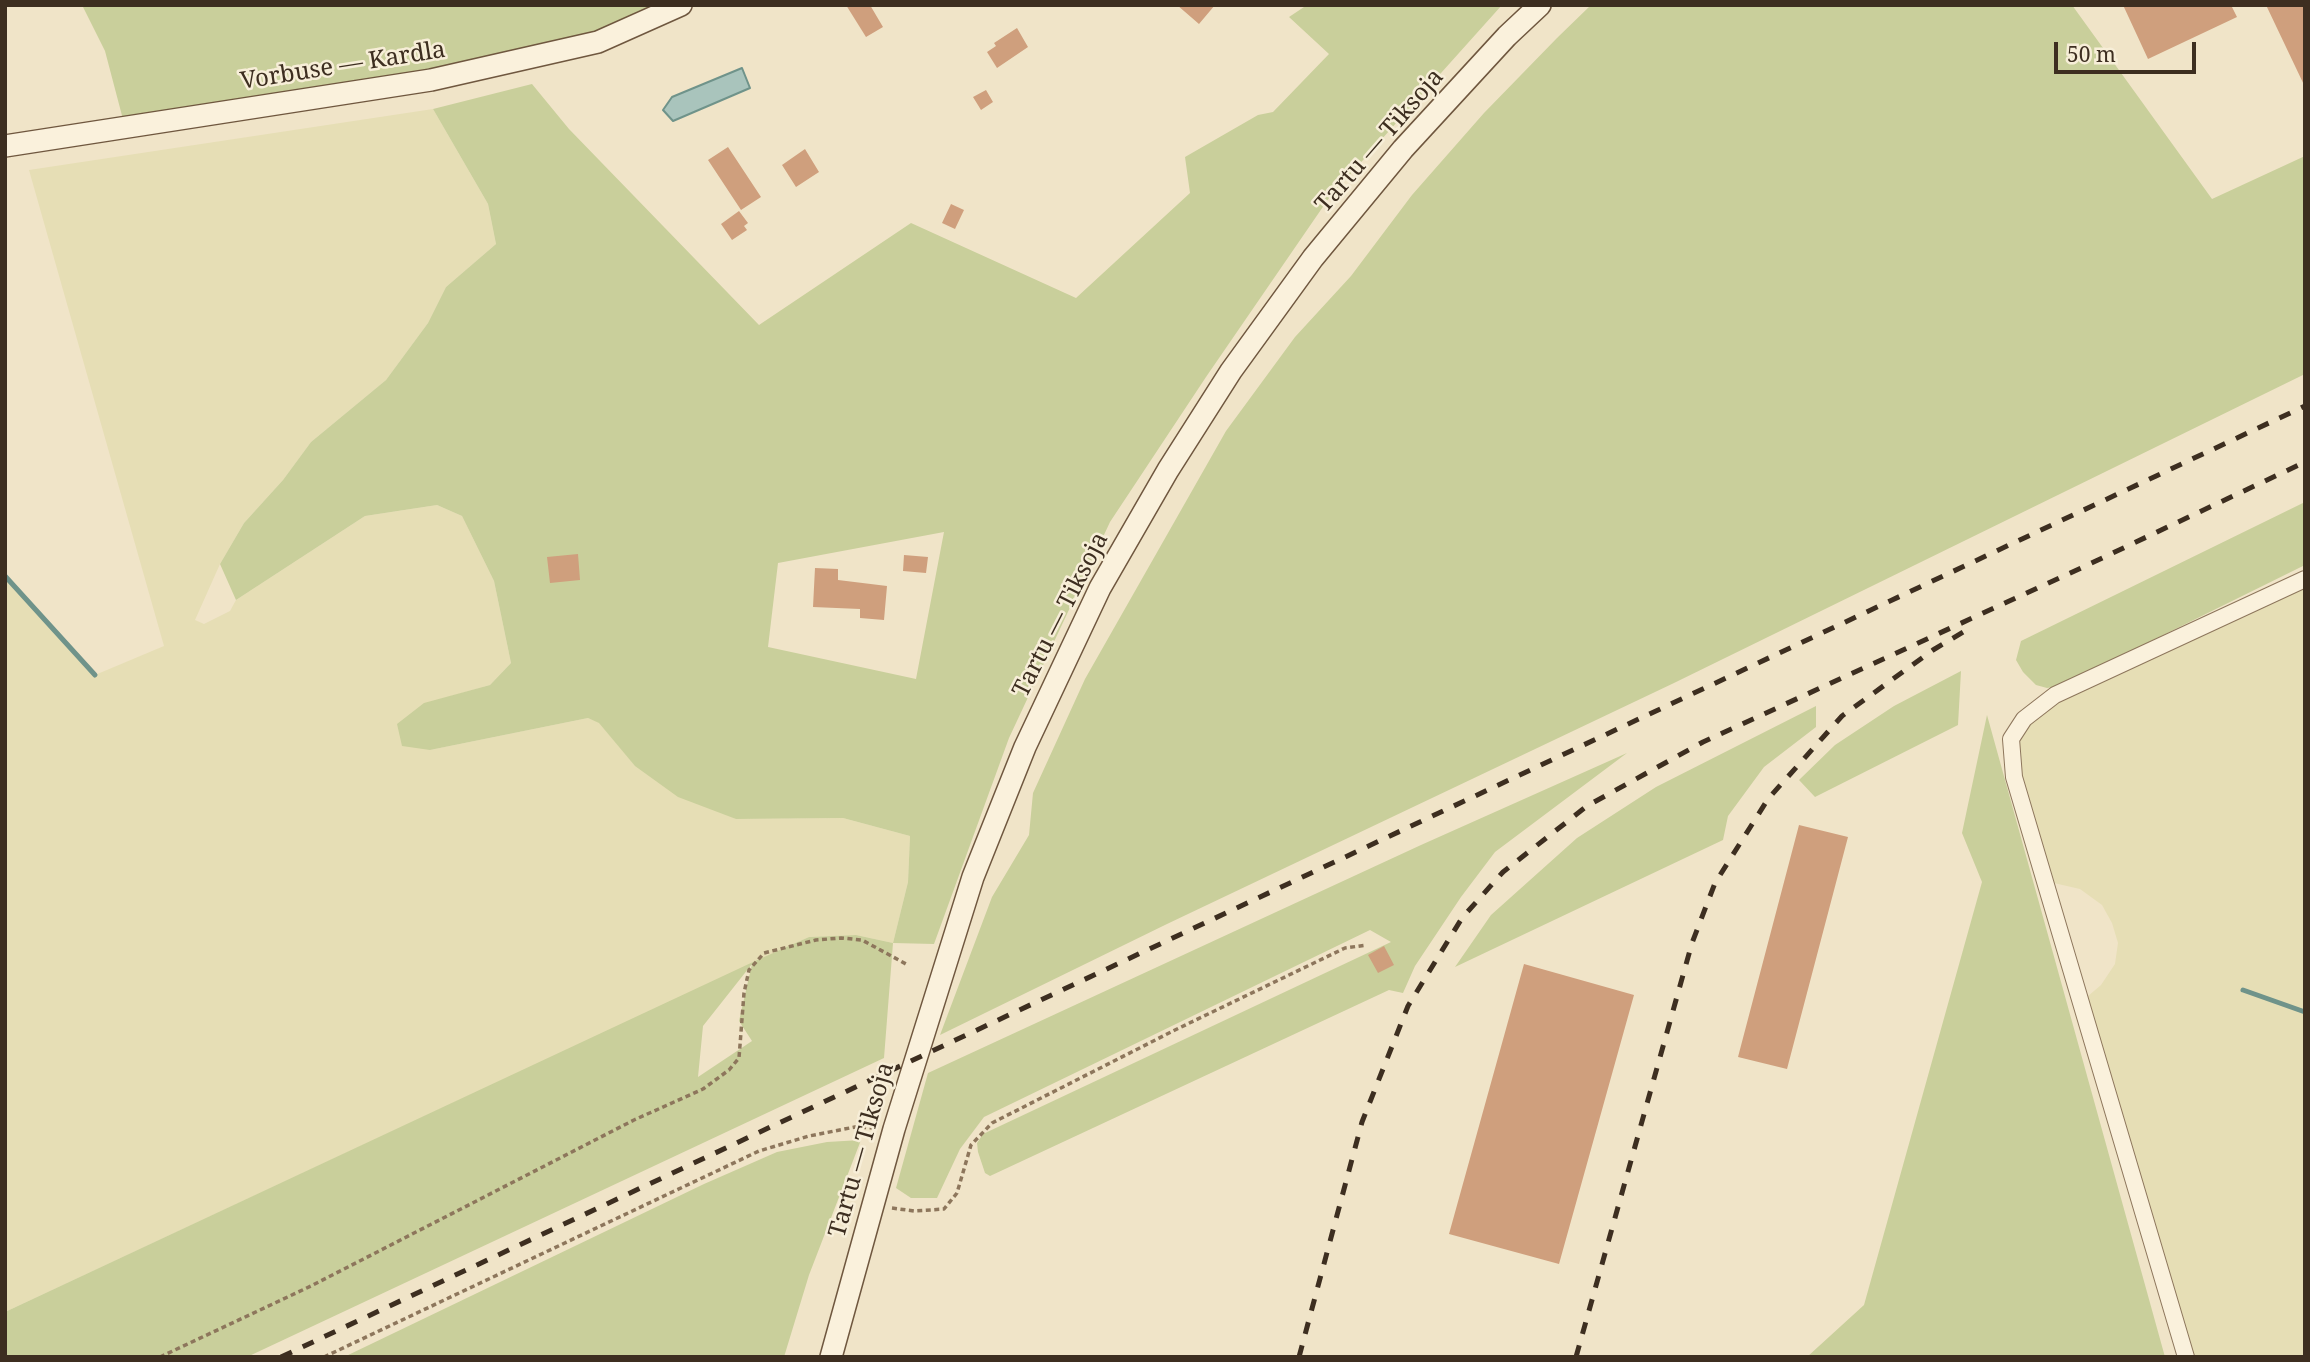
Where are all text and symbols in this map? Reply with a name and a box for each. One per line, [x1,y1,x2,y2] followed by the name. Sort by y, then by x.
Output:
[2058,28,2200,72] scale bar
[238,36,448,96] street label: Vorbuse — Kardla
[2067,40,2116,68] text: 50 m
[1310,63,1450,219] street label: Tartu — Tiksoja
[1007,528,1115,702] street label: Tartu — Tiksoja
[823,1059,901,1241] street label: Tartu — Tiksoja

